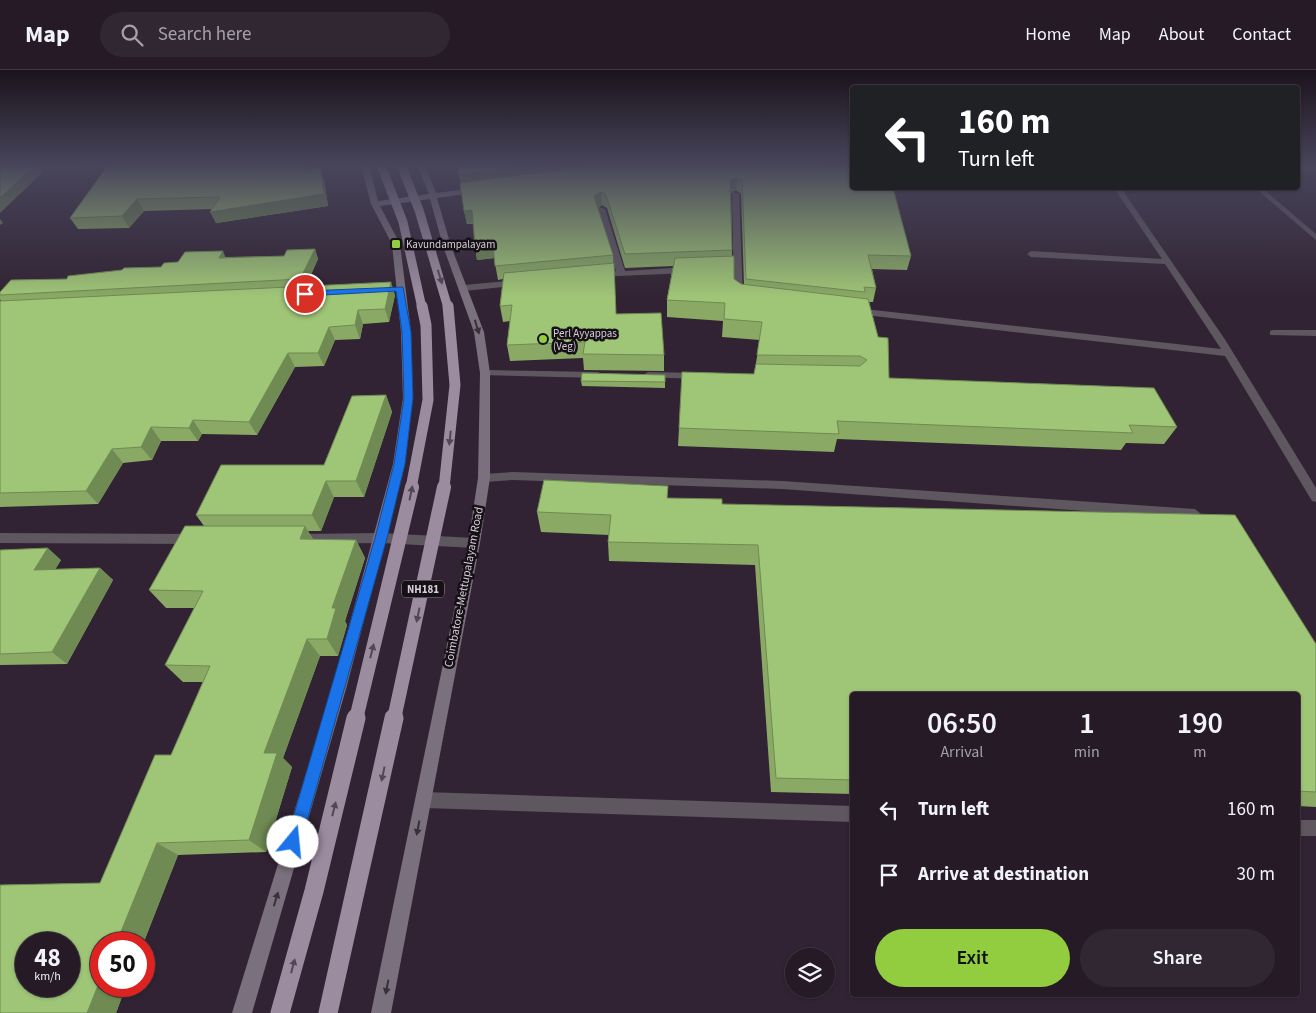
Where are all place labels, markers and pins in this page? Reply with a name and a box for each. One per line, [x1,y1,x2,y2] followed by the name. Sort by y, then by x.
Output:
[406,237,495,252] place label: Kavundampalayam
[390,238,402,250] marker: Kavundampalayam
[284,273,326,315] pin
[553,326,617,354] place label: Perl Ayyappas (Veg)
[537,333,549,345] marker: Perl Ayyappas (Veg)

